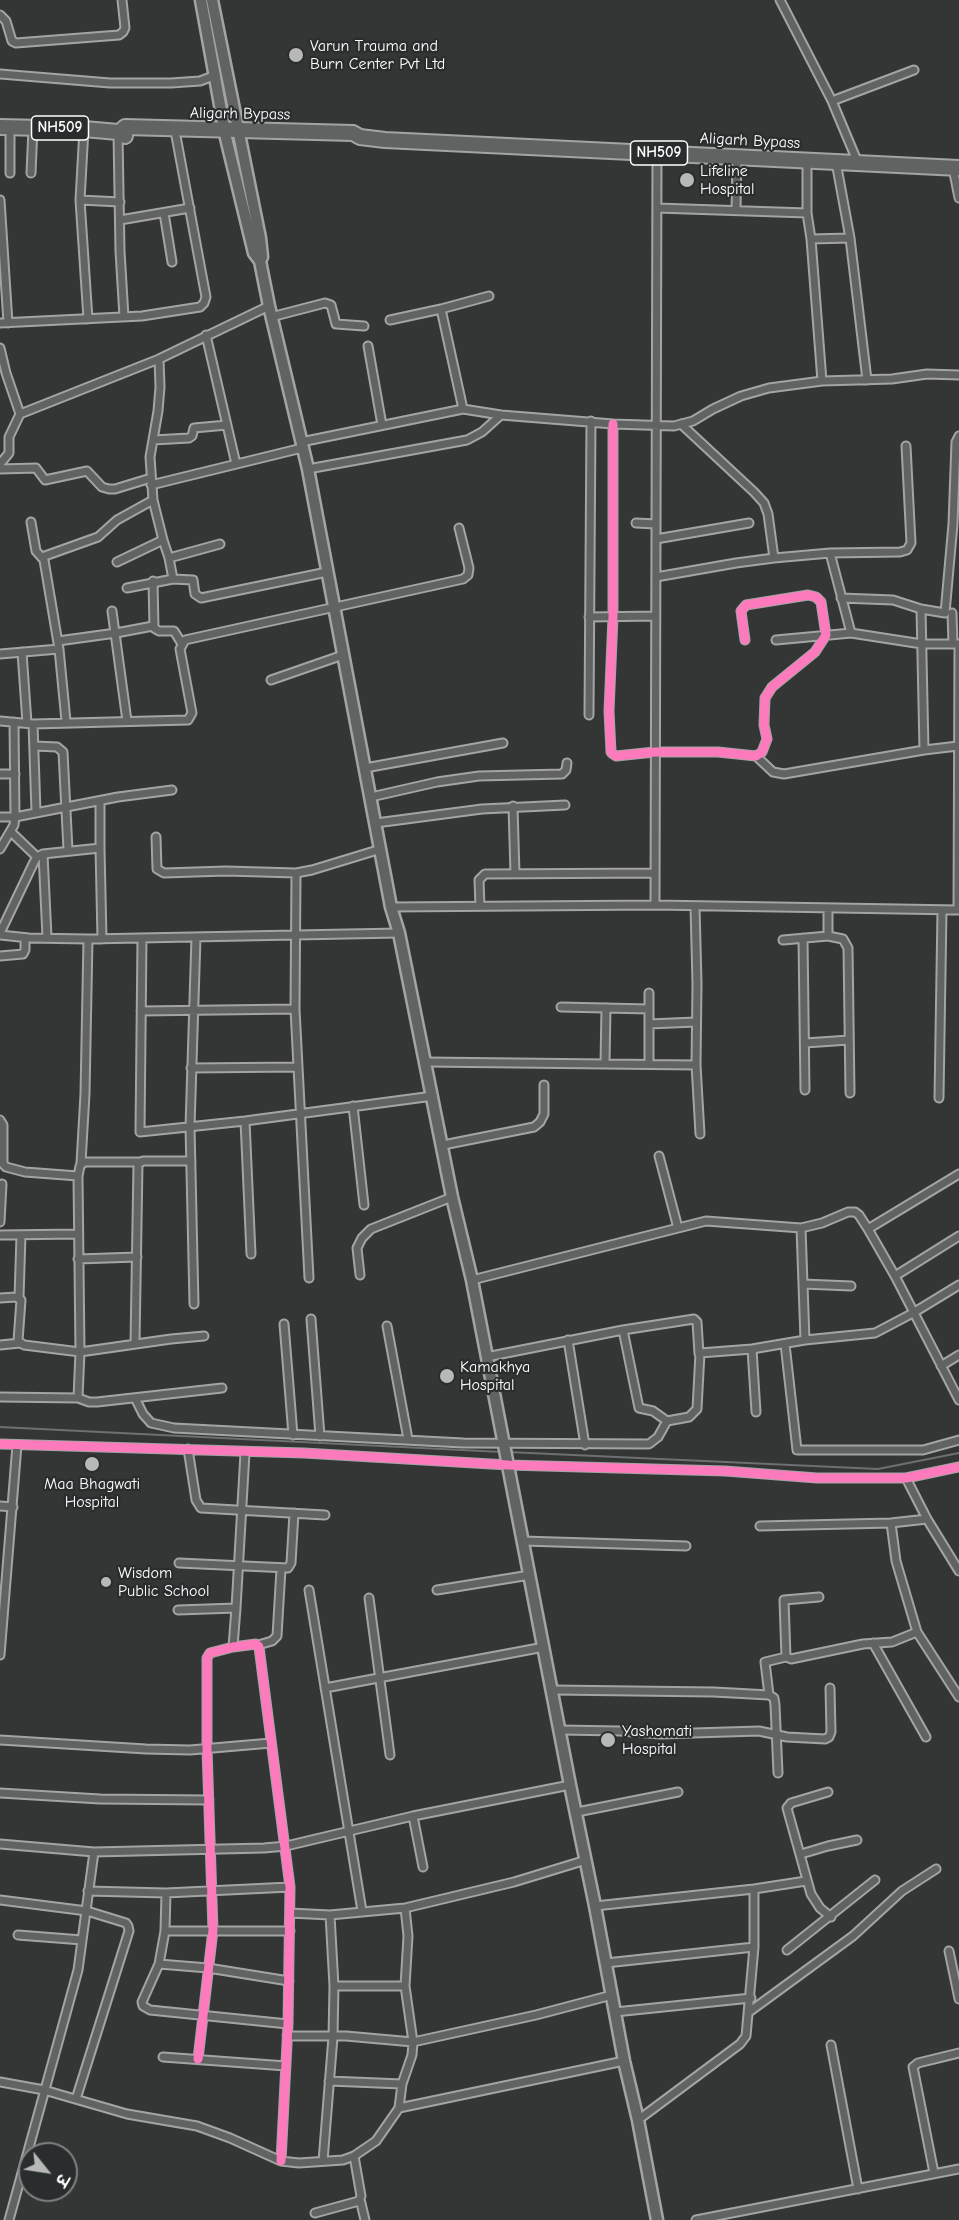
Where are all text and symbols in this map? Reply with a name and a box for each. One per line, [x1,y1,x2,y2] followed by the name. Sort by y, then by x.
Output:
[310,36,445,74] place label: Varun Trauma and Burn Center Pvt Ltd
[287,46,305,64] marker: Varun Trauma and Burn Center Pvt Ltd
[190,104,290,124] street label: Aligarh Bypass
[32,116,88,140] road number: NH509
[699,129,801,153] street label: Aligarh Bypass
[630,141,688,165] road number: NH509
[700,161,755,199] place label: Lifeline Hospital
[678,171,696,189] marker: Lifeline Hospital
[460,1357,530,1395] place label: Kamakhya Hospital
[438,1367,456,1385] marker: Kamakhya Hospital
[83,1455,101,1473] marker: Maa Bhagwati Hospital
[44,1474,140,1512] place label: Maa Bhagwati Hospital
[118,1563,209,1601] place label: Wisdom Public School
[99,1575,113,1589] marker: Wisdom Public School
[622,1721,692,1759] place label: Yashomati Hospital
[599,1731,617,1749] marker: Yashomati Hospital
[18,2142,78,2202] north arrow
[51,2171,72,2189] text: उ

